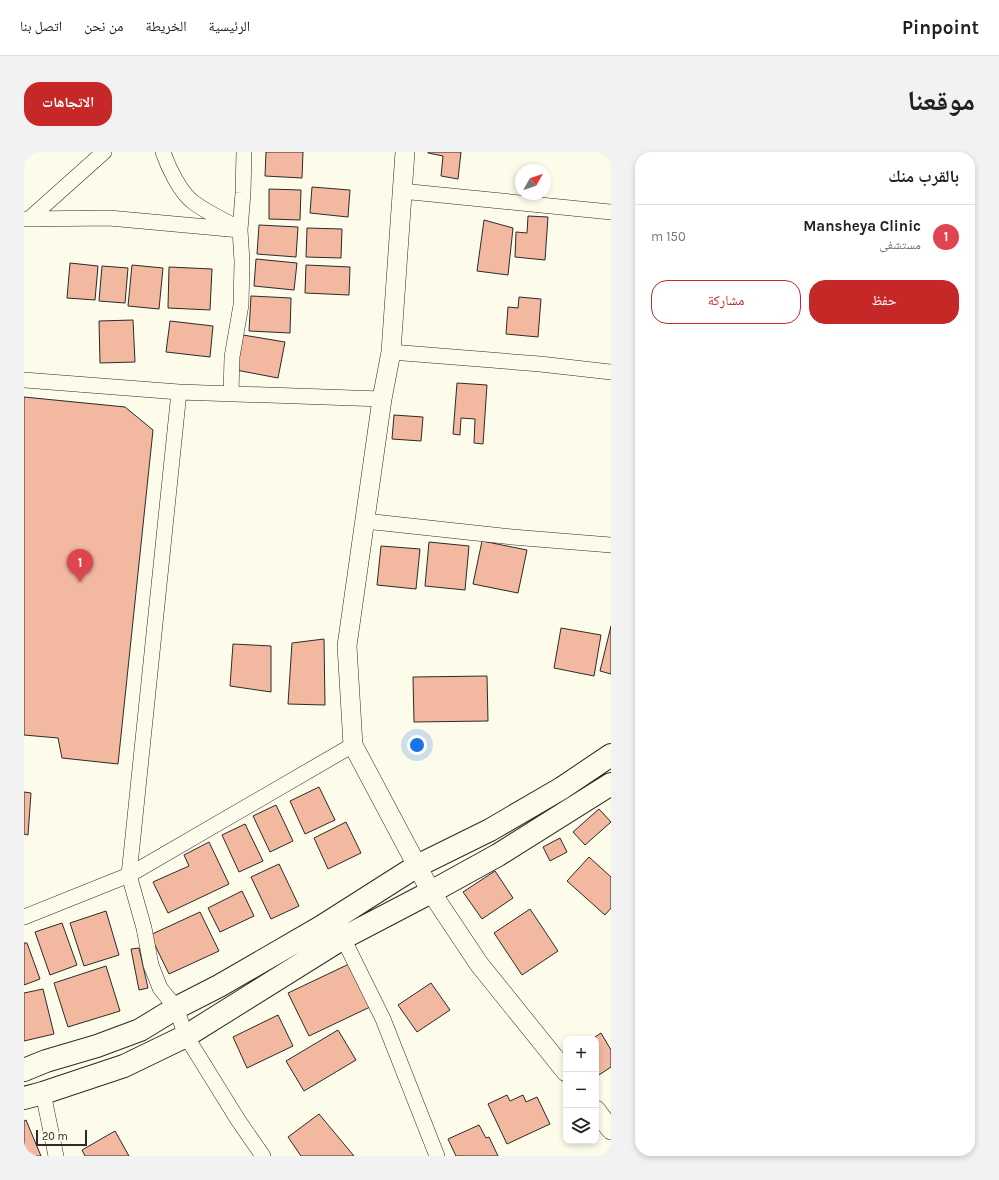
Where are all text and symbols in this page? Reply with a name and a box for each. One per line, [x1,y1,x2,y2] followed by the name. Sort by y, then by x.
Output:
[902,17,979,39] text: Pinpoint
[20,18,62,35] text: اتصل بنا
[84,18,123,35] text: من نحن
[145,18,187,35] text: الخريطة
[209,18,250,35] text: الرئيسية
[24,82,112,126] button: الاتجاهات
[907,84,975,117] text: موقعنا
[515,164,551,200] north arrow
[888,166,959,186] text: بالقرب منك
[803,217,921,235] text: Mansheya Clinic
[651,229,686,244] text: 150 m
[944,229,948,244] text: 1
[879,237,921,252] text: مستشفى
[651,280,801,324] button: مشاركة
[809,280,959,324] button: حفظ
[67,549,93,582] pin: 1
[407,735,427,755] your location
[563,1036,599,1144] map controls
[563,1036,599,1072] button: +
[563,1072,599,1108] button: −
[563,1108,599,1144] button: layers
[36,1128,87,1147] scale bar
[42,1130,68,1143] text: 20 m

